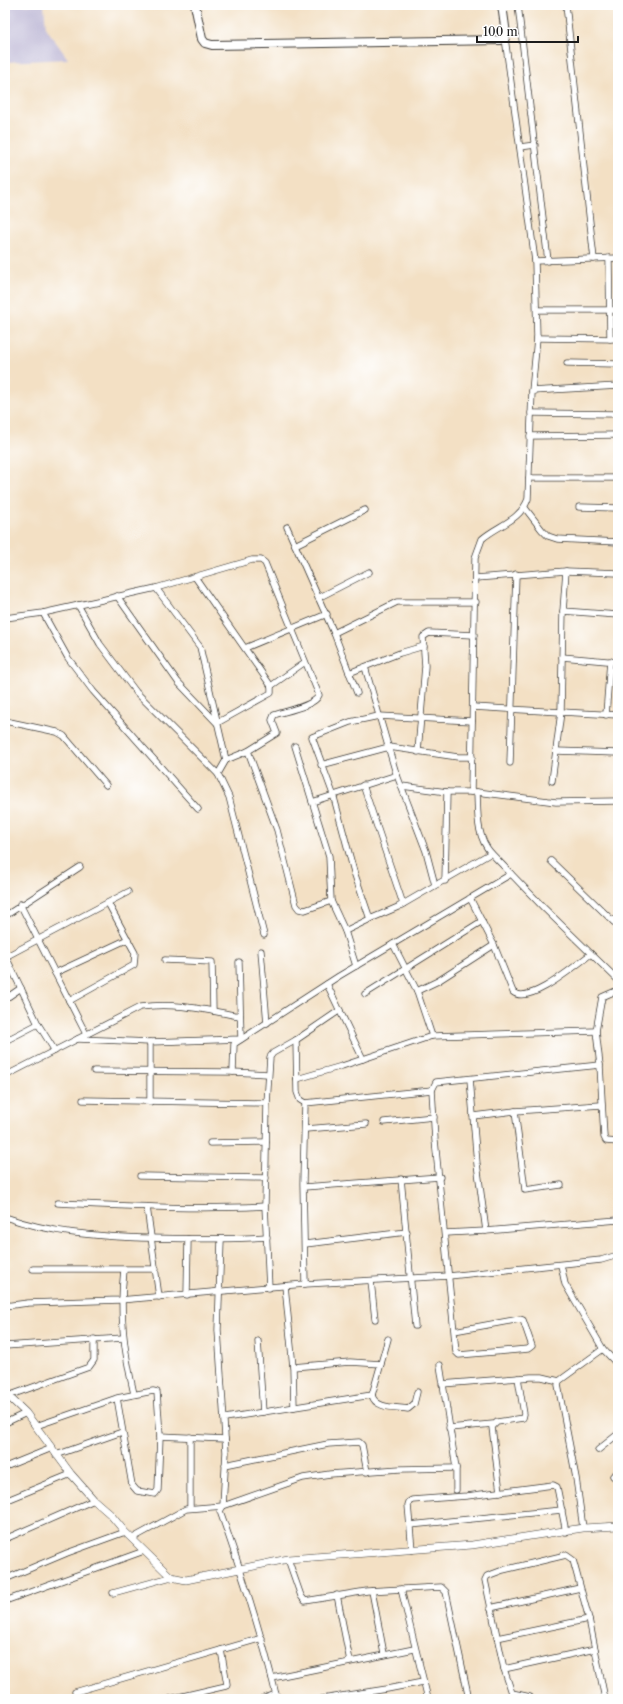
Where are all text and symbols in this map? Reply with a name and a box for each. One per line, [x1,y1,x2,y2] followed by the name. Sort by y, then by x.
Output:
[477,18,578,44] scale bar
[483,24,518,39] text: 100 m

